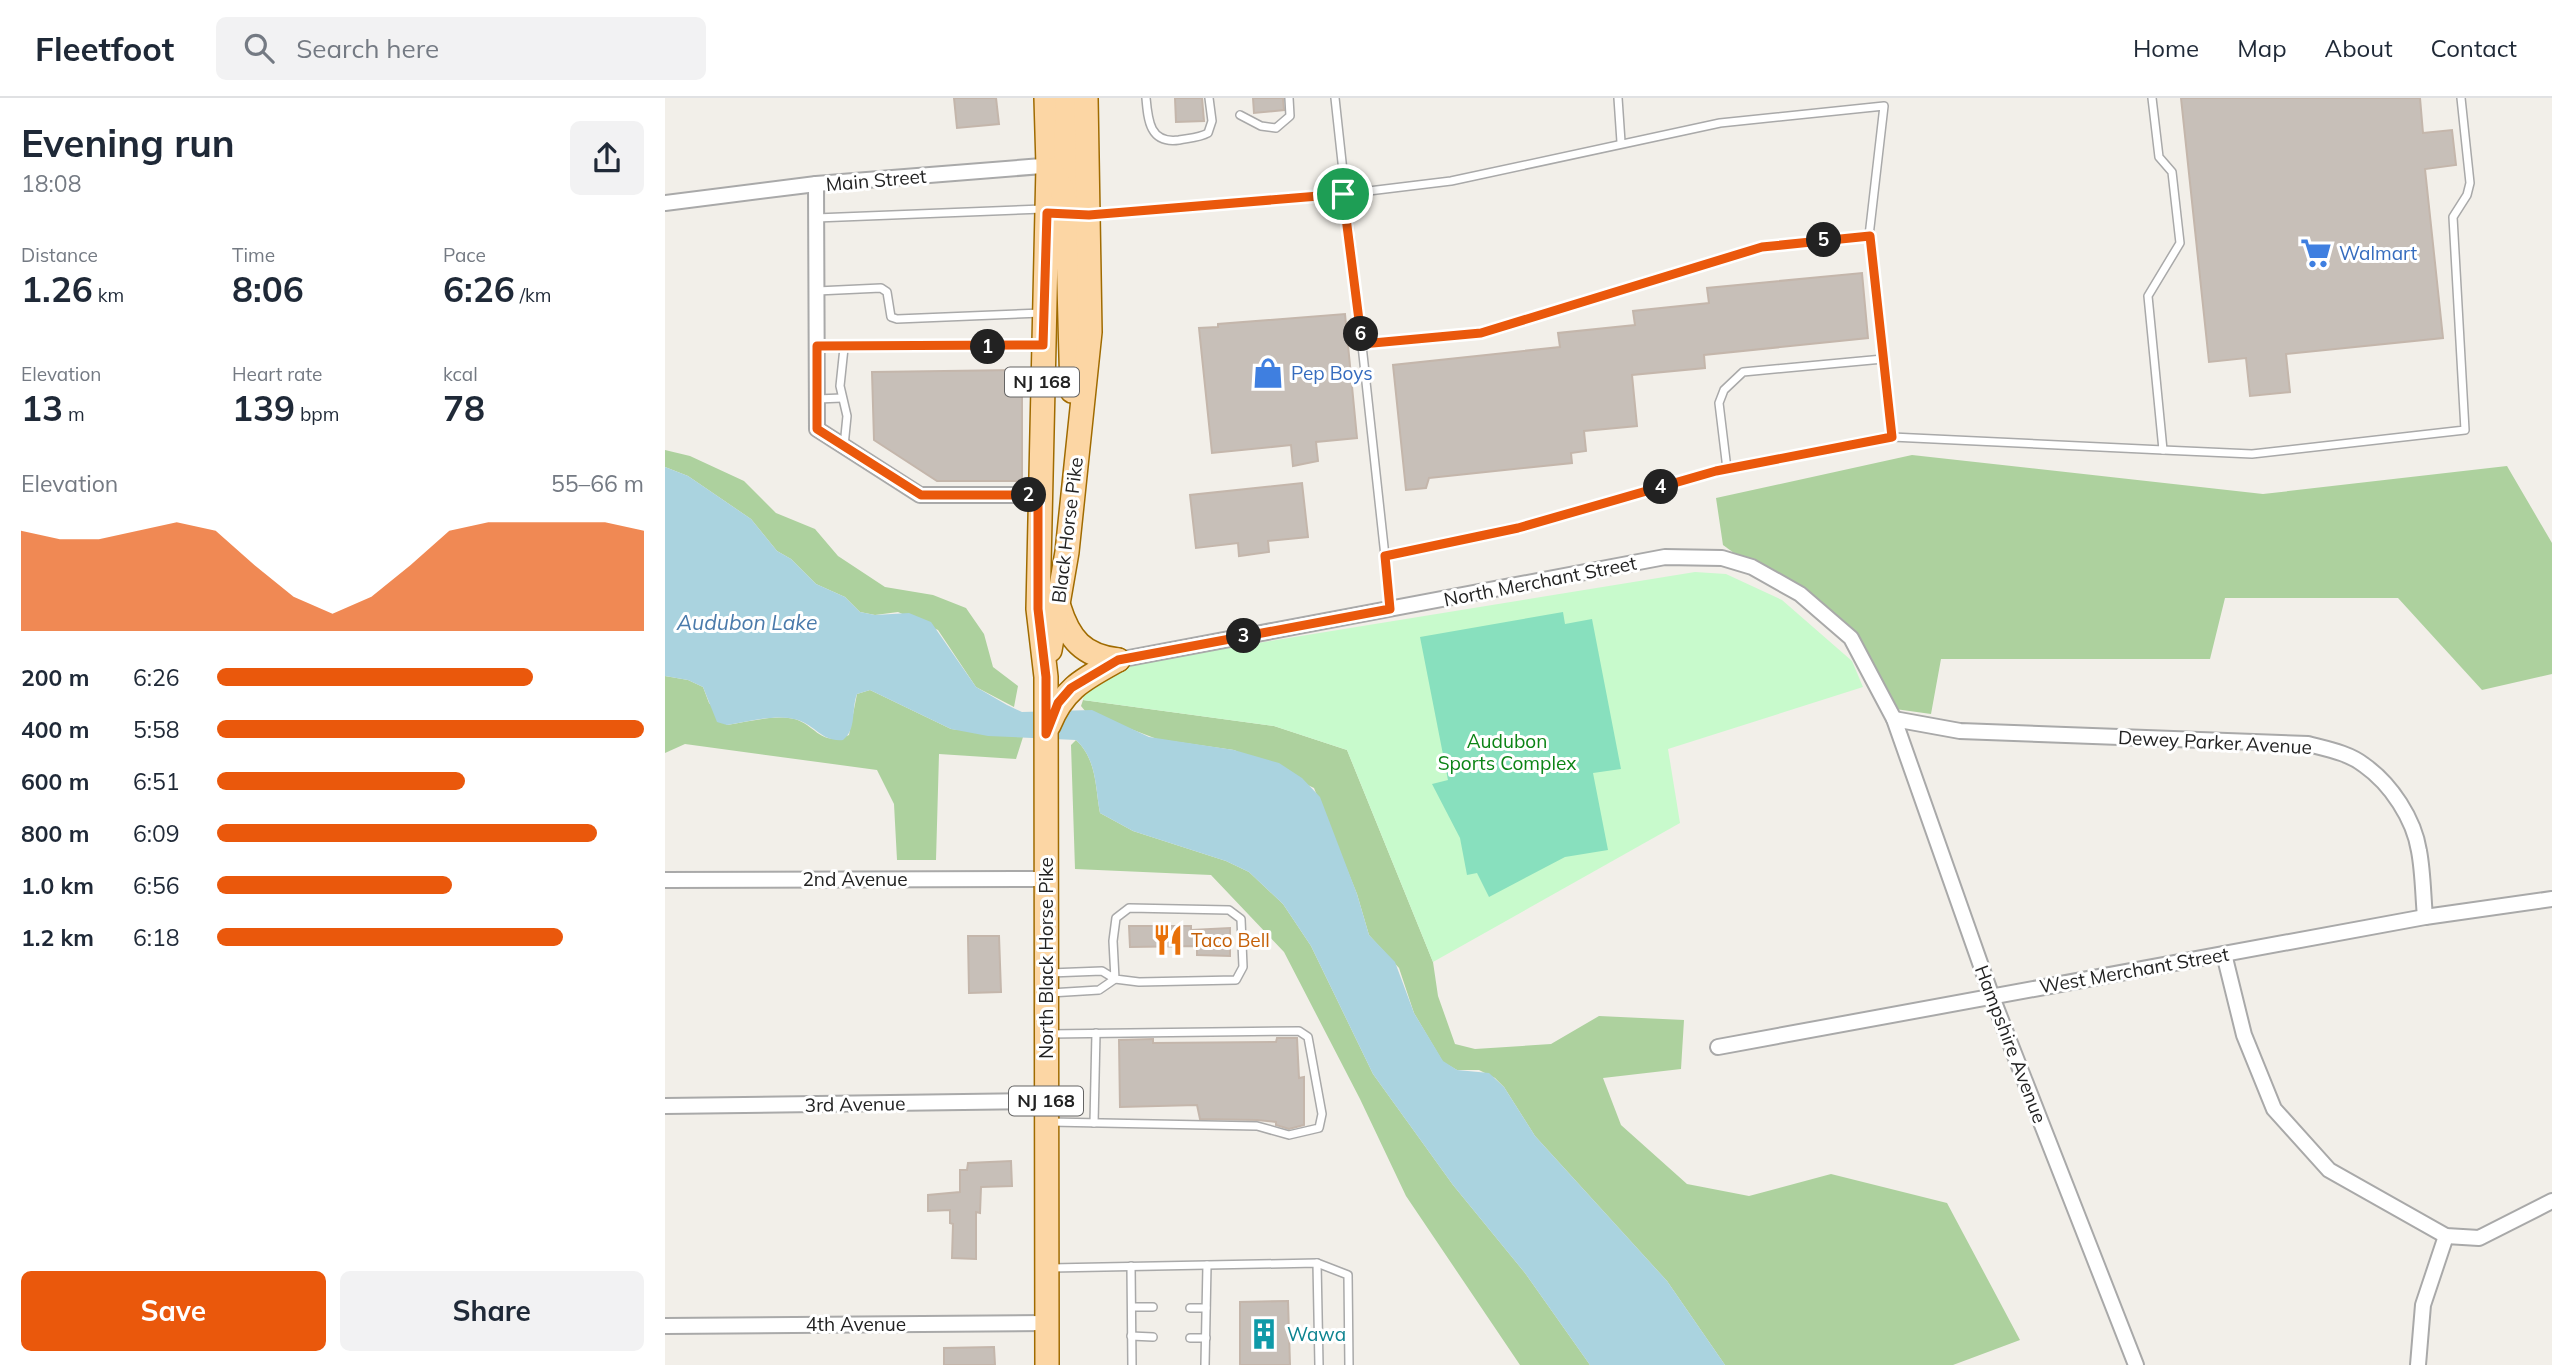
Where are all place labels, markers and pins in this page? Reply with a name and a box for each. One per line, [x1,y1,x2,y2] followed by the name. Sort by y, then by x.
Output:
[1313,164,1373,224] pin
[1807,222,1841,258] pin: 5
[2299,236,2333,270] supermarket icon: Walmart
[2339,241,2417,265] place label: Walmart
[1343,316,1379,352] pin: 6
[971,330,1005,364] pin: 1
[1251,356,1285,390] shop icon: Pep Boys
[1291,361,1373,385] place label: Pep Boys
[1643,470,1679,504] pin: 4
[1011,478,1047,512] pin: 2
[1227,618,1261,654] pin: 3
[1151,923,1185,957] restaurant icon: Taco Bell
[1191,928,1270,952] place label: Taco Bell
[1247,1317,1281,1351] building icon: Wawa
[1287,1322,1346,1346] place label: Wawa

